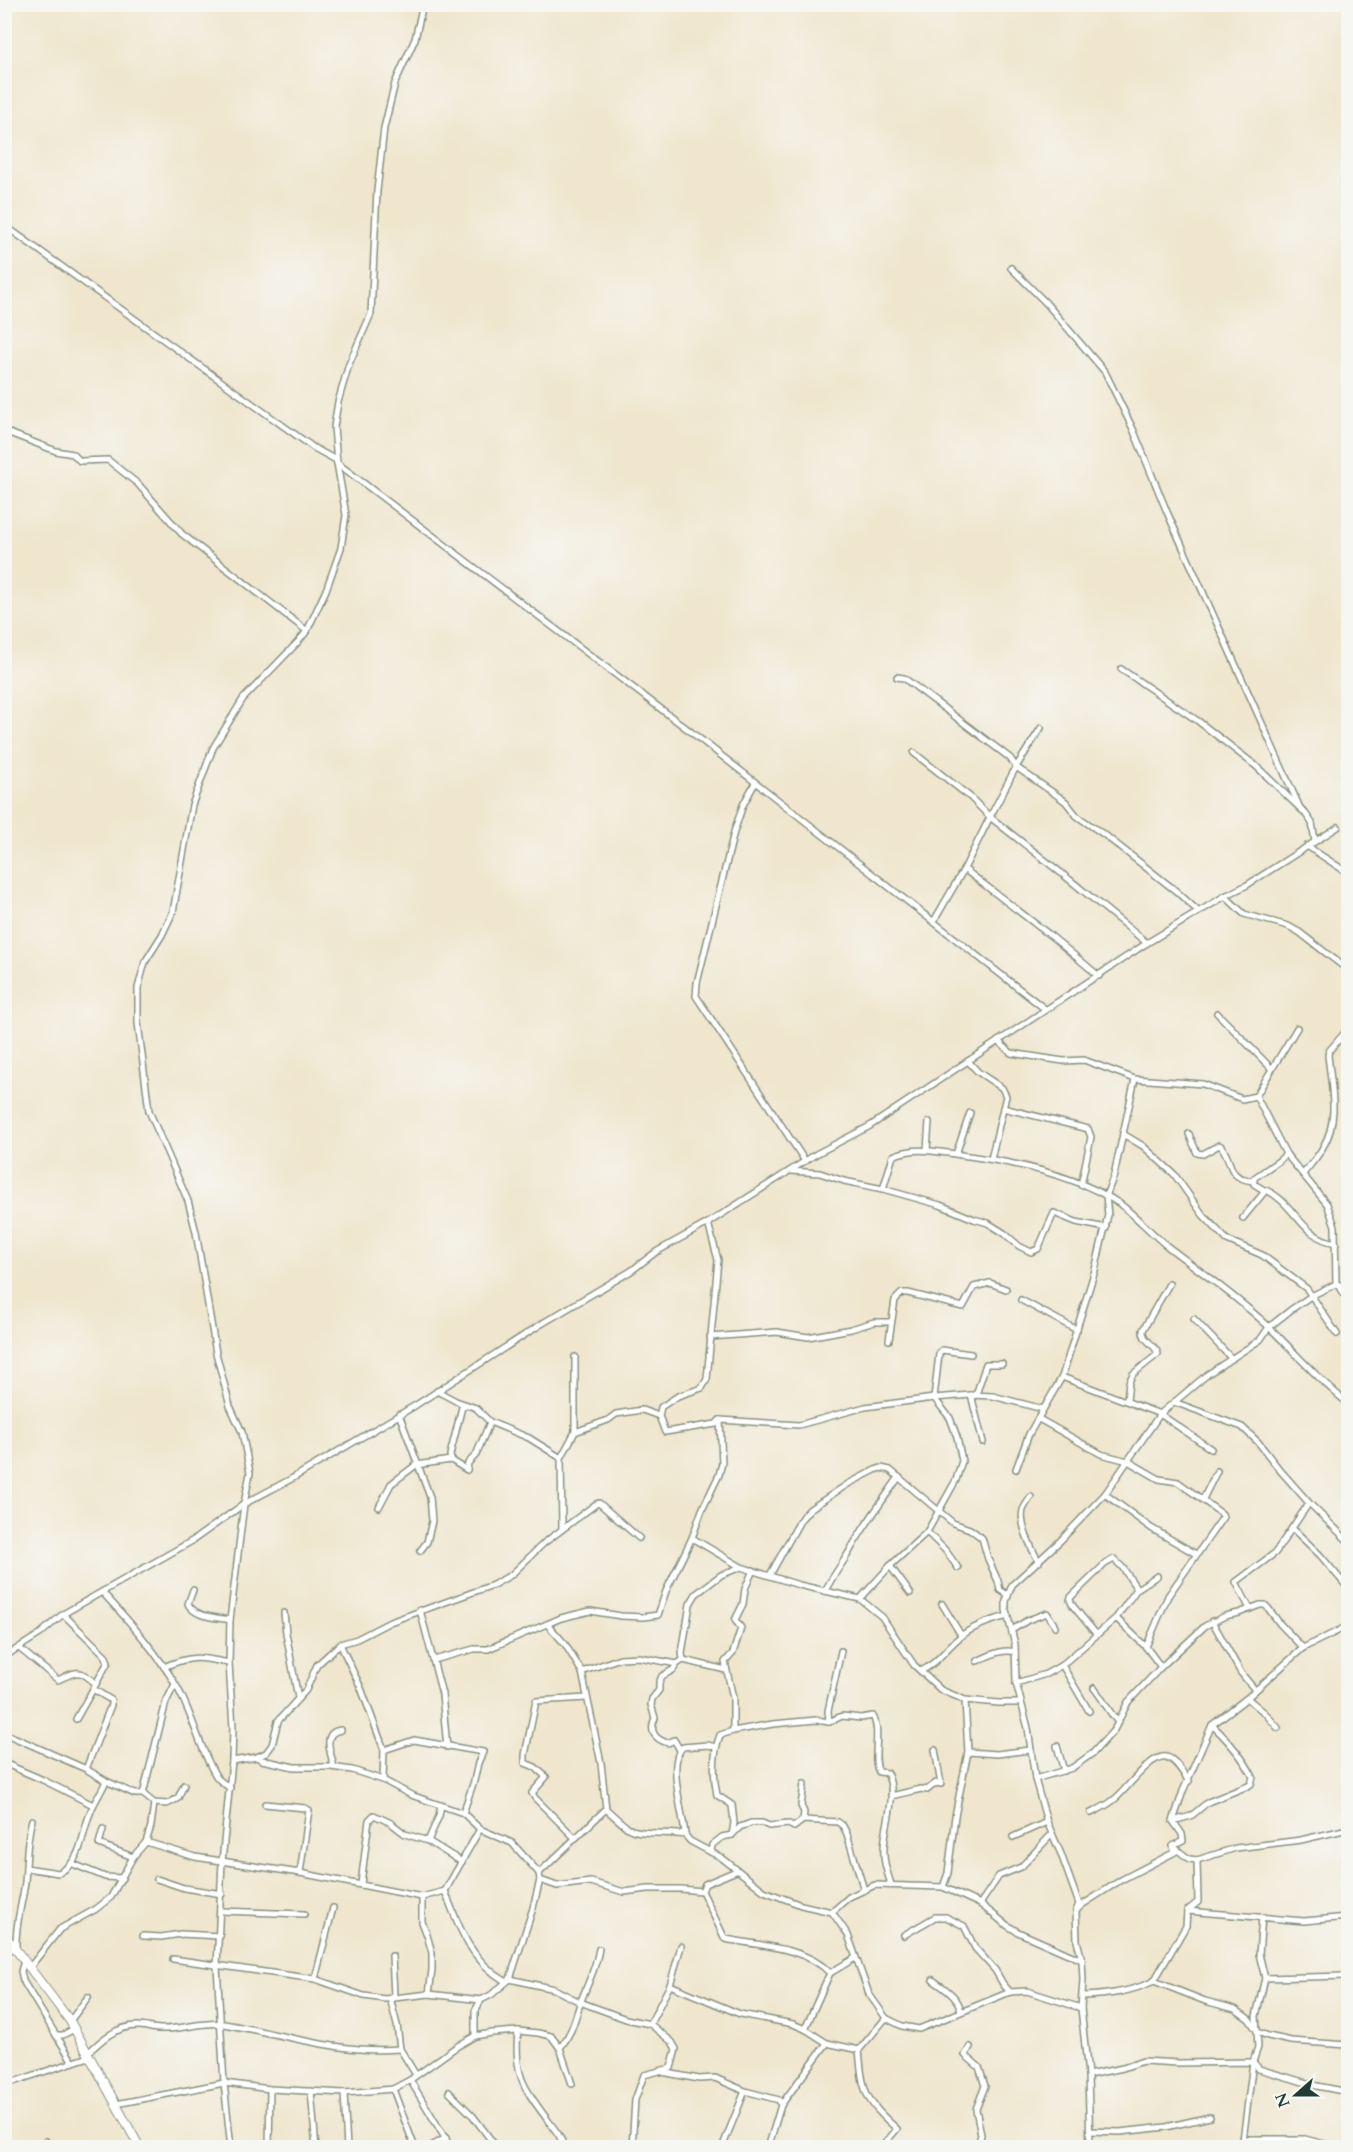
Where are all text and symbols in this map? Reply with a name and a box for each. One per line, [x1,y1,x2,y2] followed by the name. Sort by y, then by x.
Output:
[1266,2065,1326,2125] north arrow
[1270,2089,1296,2110] text: N

